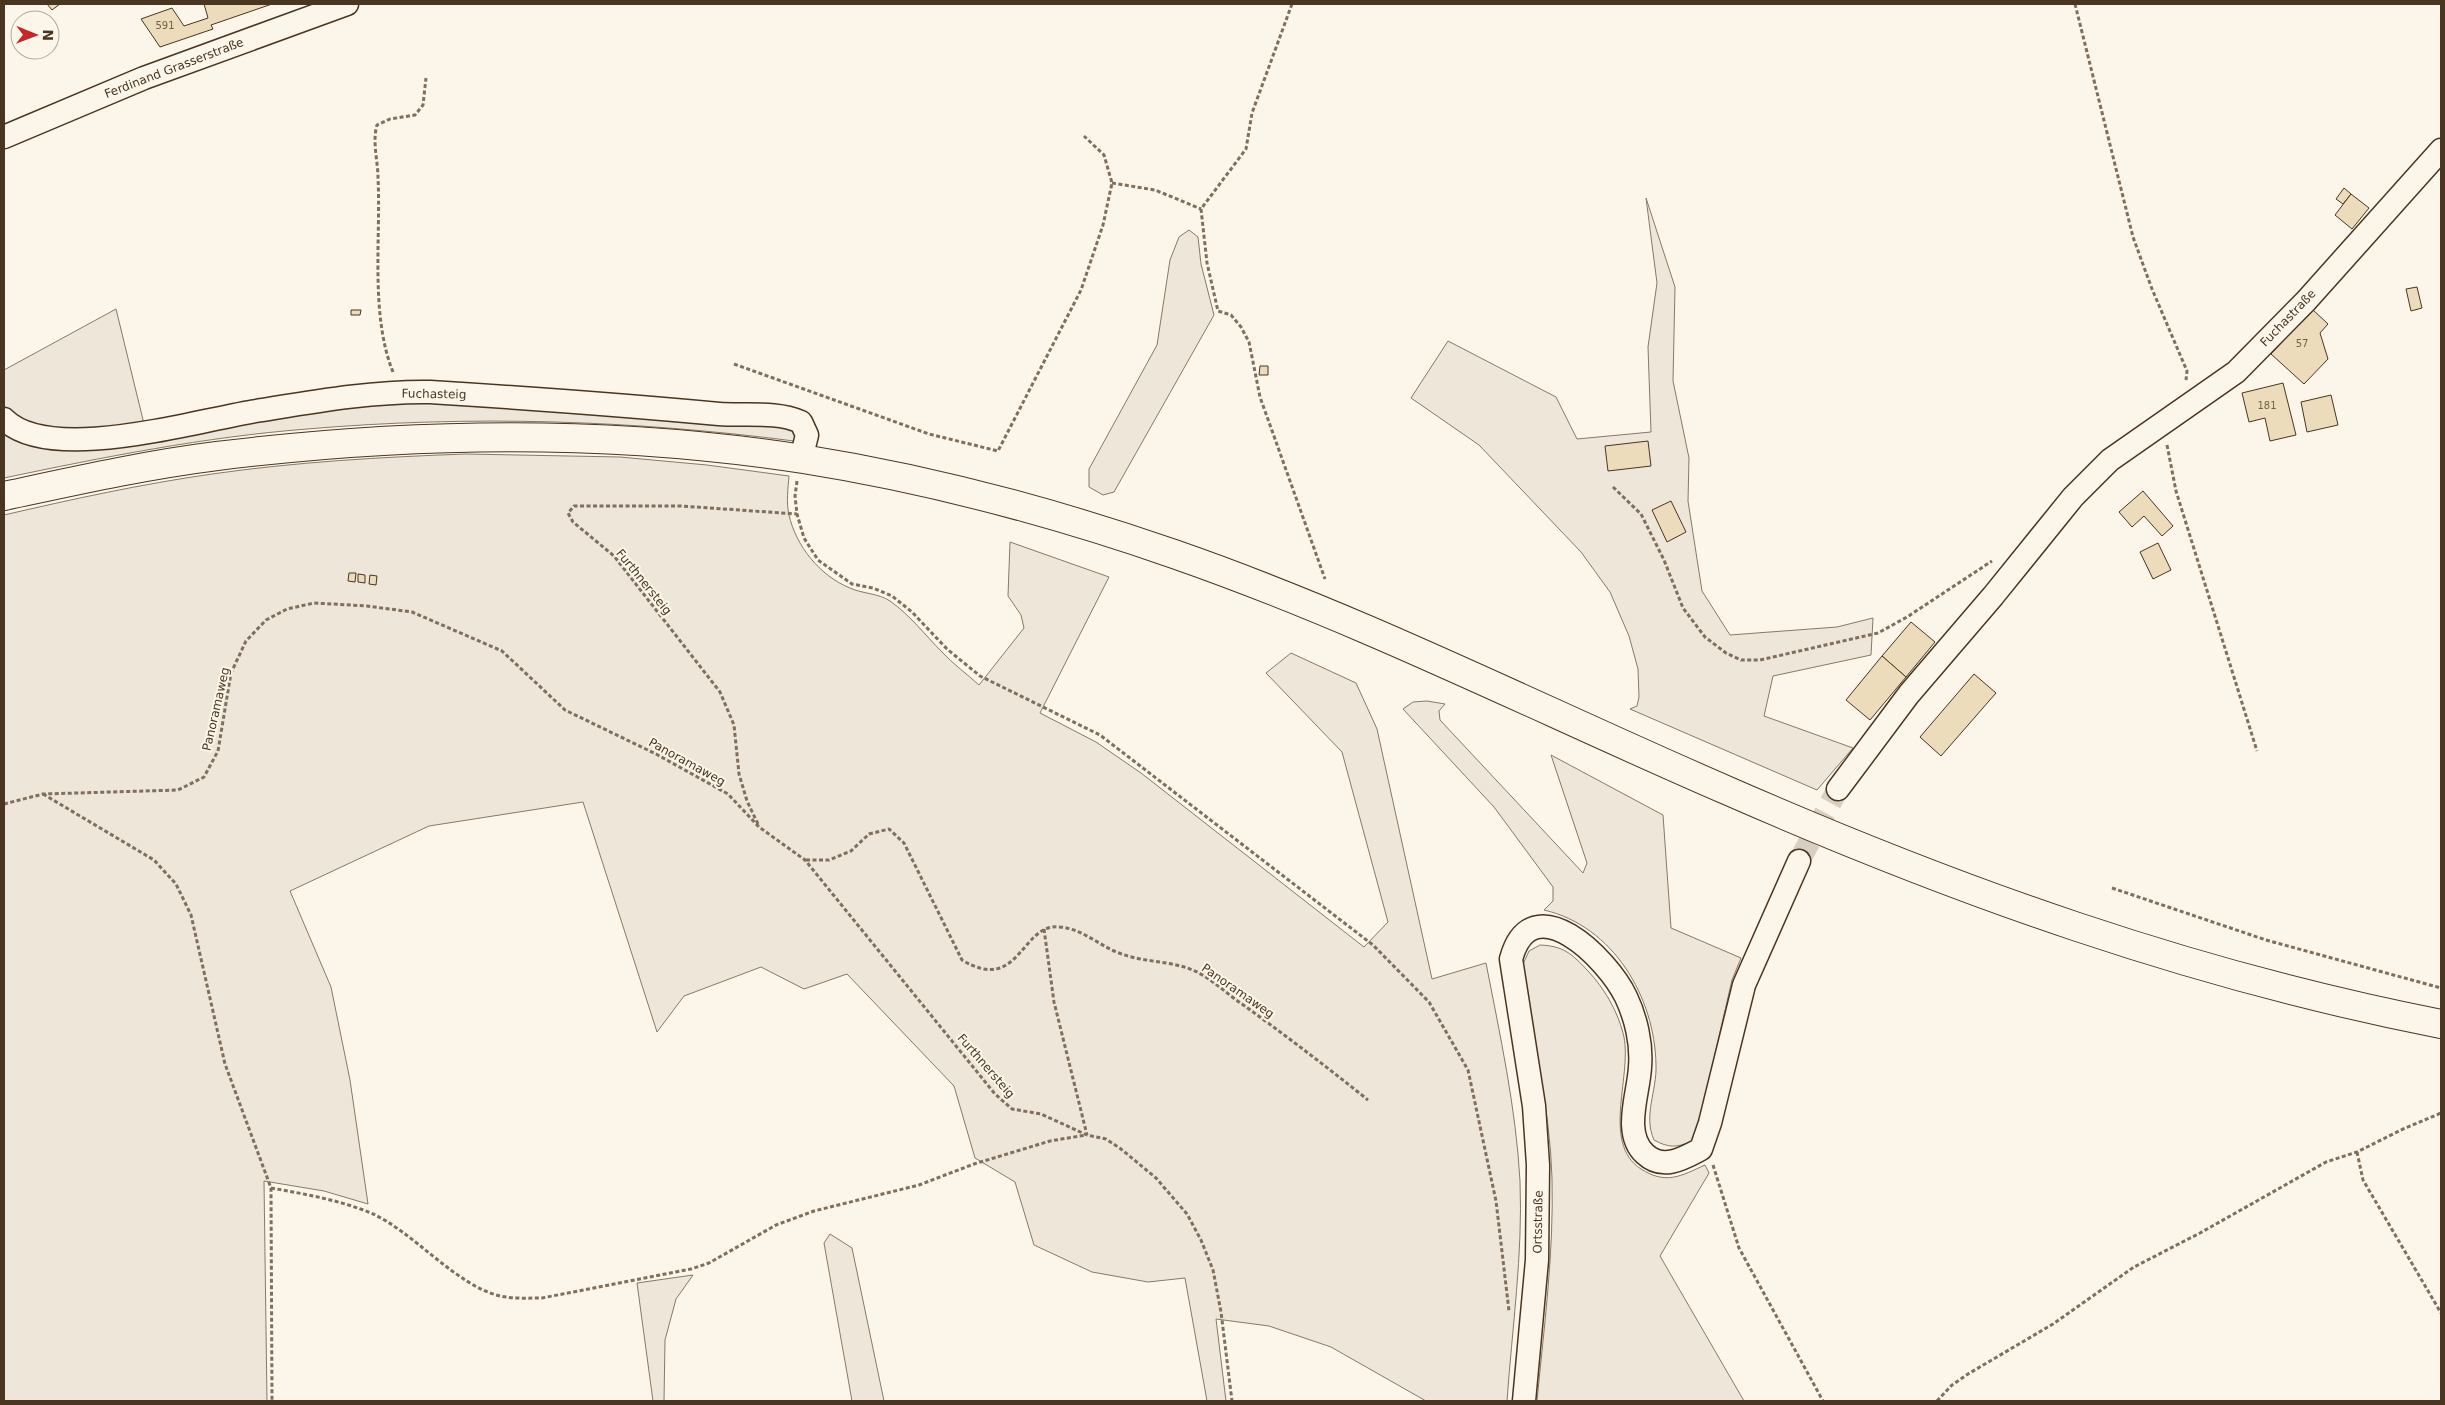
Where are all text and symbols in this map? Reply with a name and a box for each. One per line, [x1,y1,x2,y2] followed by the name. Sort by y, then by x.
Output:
[10,10,60,60] north arrow
[155,20,175,31] house number: 591
[40,29,56,41] text: N
[102,35,246,101] street label: Ferdinand Grasserstraße
[2257,287,2319,349] street label: Fuchastraße
[2296,338,2308,349] house number: 57
[402,386,466,402] street label: Fuchasteig
[2257,400,2277,411] house number: 181
[613,546,675,618] street label: Furthnersteig
[200,666,232,752] street label: Panoramaweg
[646,735,728,789] street label: Panoramaweg
[1199,961,1277,1021] street label: Panoramaweg
[954,1031,1018,1101] street label: Furthnersteig
[1530,1190,1546,1254] street label: Ortsstraße

